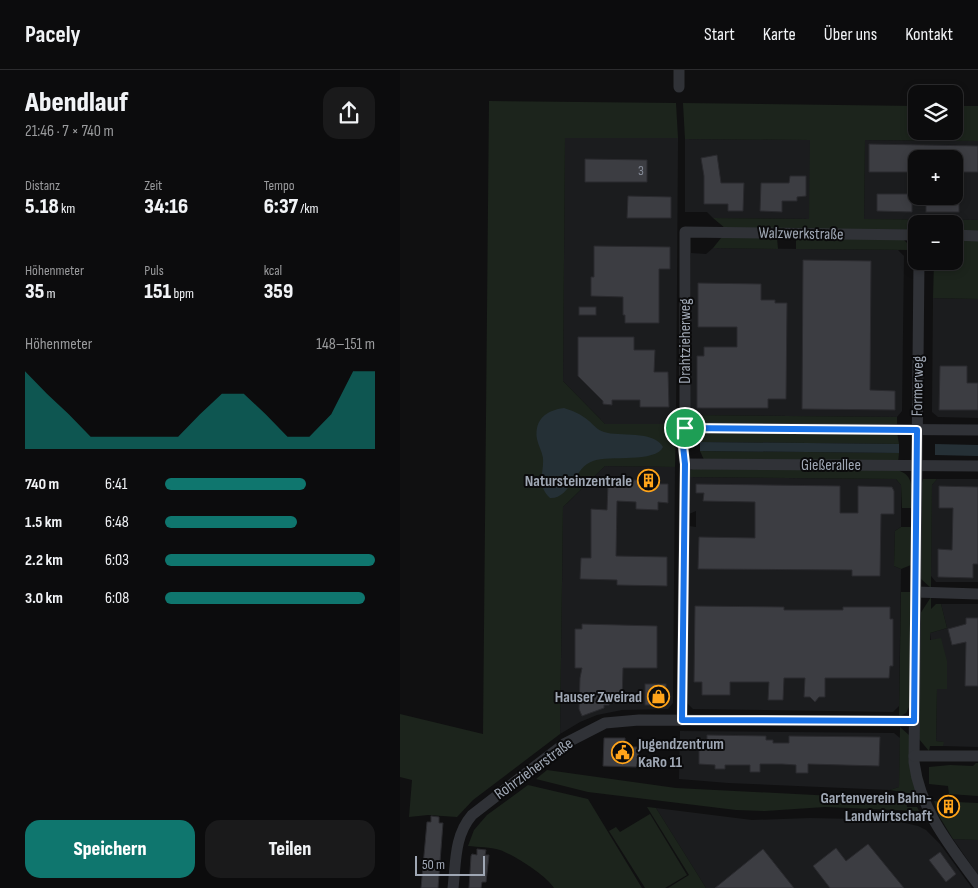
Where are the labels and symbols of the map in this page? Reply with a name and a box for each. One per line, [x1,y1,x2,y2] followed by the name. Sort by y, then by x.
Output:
[638,162,644,179] house number: 3
[758,224,844,244] street label: Walzwerkstraße
[676,298,695,384] street label: Drahtzieherweg
[908,356,928,416] street label: Formerweg
[664,407,706,449] pin
[801,456,861,475] street label: Gießerallee
[636,469,660,493] building icon: Natursteinzentrale
[525,472,632,491] place label: Natursteinzentrale
[646,685,670,709] shop icon: Hauser Zweirad
[555,688,642,707] place label: Hauser Zweirad
[491,734,577,804] street label: Rohrzieherstraße
[637,735,724,772] place label: Jugendzentrum KaRo 11
[610,741,634,765] public building icon: Jugendzentrum KaRo 11
[820,789,932,826] place label: Gartenverein Bahn- Landwirtschaft
[936,795,960,819] building icon: Gartenverein Bahn- Landwirtschaft
[415,853,485,876] scale bar

